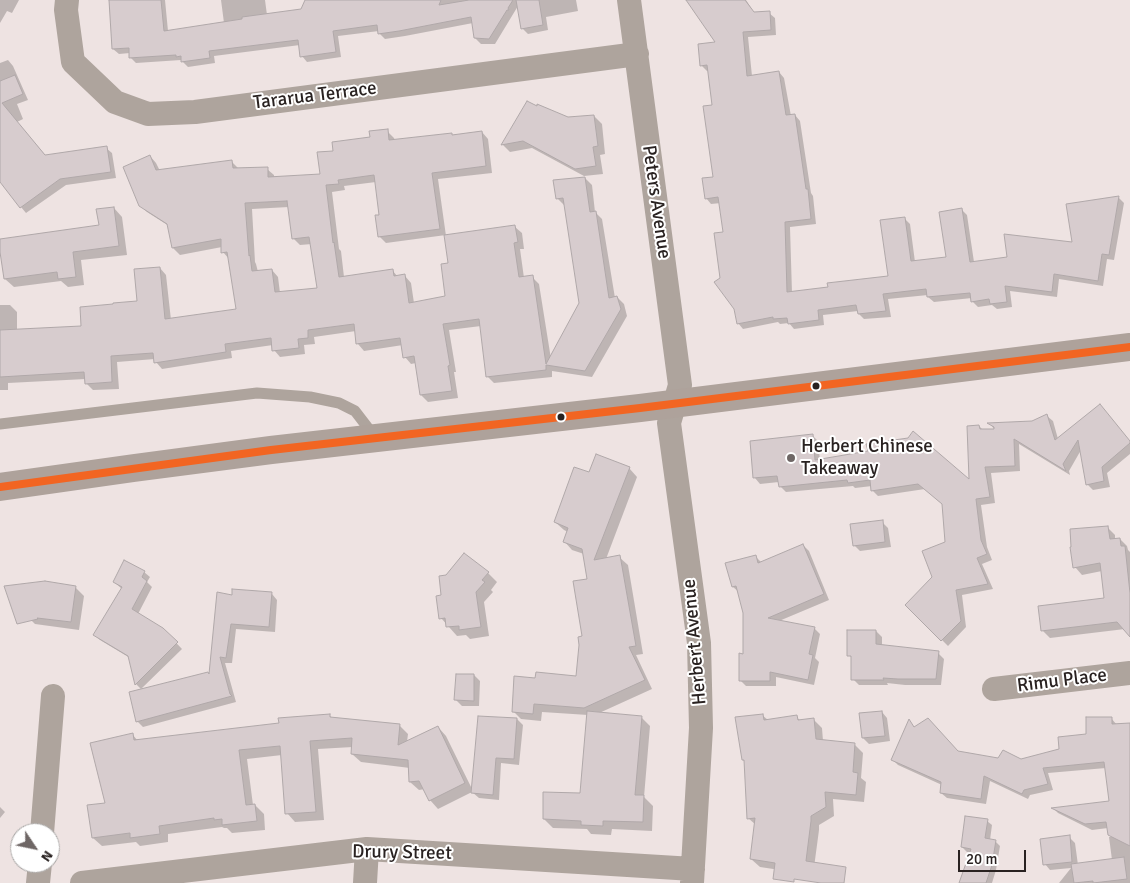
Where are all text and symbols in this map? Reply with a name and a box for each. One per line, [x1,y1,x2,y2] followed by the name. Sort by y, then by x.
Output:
[252,77,378,115] street label: Tararua Terrace
[637,144,675,260] street label: Peters Avenue
[811,381,821,391] unlabelled marker
[556,412,566,422] unlabelled marker
[801,436,933,480] place label: Herbert Chinese Takeaway
[785,452,797,464] marker: Herbert Chinese Takeaway
[678,578,712,706] street label: Herbert Avenue
[1016,664,1108,698] street label: Rimu Place
[10,823,60,873] north arrow
[960,840,1028,872] scale bar
[352,841,452,865] street label: Drury Street
[37,847,57,865] text: N
[966,850,997,868] text: 20 m

